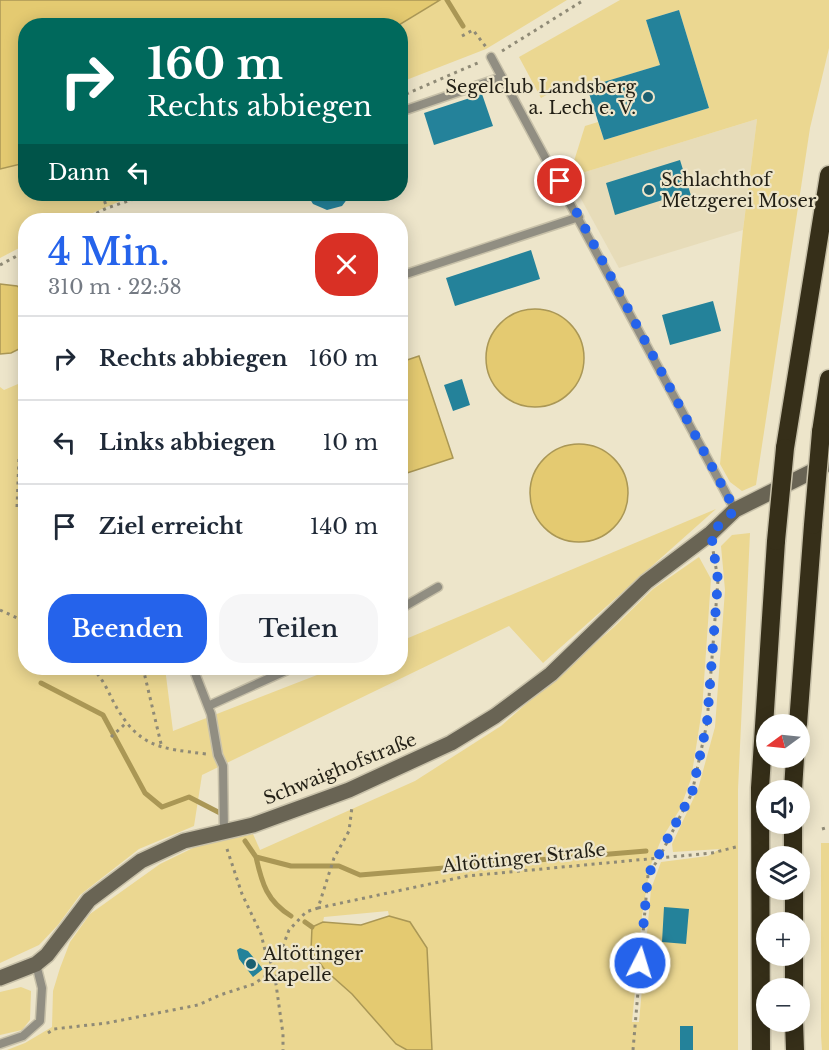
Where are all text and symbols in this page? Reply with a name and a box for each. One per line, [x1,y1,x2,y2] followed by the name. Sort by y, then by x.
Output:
[147,38,283,90] text: 160 m
[48,42,126,120] icon: right
[445,76,636,119] place label: Segelclub Landsberg a. Lech e. V.
[147,90,372,123] text: Rechts abbiegen
[641,90,655,104] marker: Segelclub Landsberg a. Lech e. V.
[534,155,585,206] pin
[122,156,155,189] icon: left
[48,159,110,186] text: Dann
[543,164,576,197] icon: arrive
[661,169,817,212] place label: Schlachthof Metzgerei Moser
[642,183,656,197] marker: Schlachthof Metzgerei Moser
[48,230,169,275] text: 4 Min.
[315,233,378,296] button: close
[48,275,182,299] text: 310 m · 22:58
[48,342,81,375] icon: right
[99,345,288,372] text: Rechts abbiegen
[308,345,378,372] text: 160 m
[48,426,81,459] icon: left
[99,429,276,456] text: Links abbiegen
[323,429,378,456] text: 10 m
[48,510,81,543] icon: arrive
[99,513,243,540] text: Ziel erreicht
[310,513,378,540] text: 140 m
[48,594,207,663] button: Beenden
[219,594,378,663] button: Teilen
[756,714,810,768] north arrow
[756,714,810,1032] map controls
[260,728,420,810] street label: Schwaighofstraße
[756,780,810,834] button: sound
[440,838,607,878] street label: Altöttinger Straße
[756,846,810,900] button: layers
[756,912,810,966] button: +
[608,931,672,995] position arrow
[262,943,363,986] place label: Altöttinger Kapelle
[244,957,258,971] marker: Altöttinger Kapelle
[756,978,810,1032] button: −

